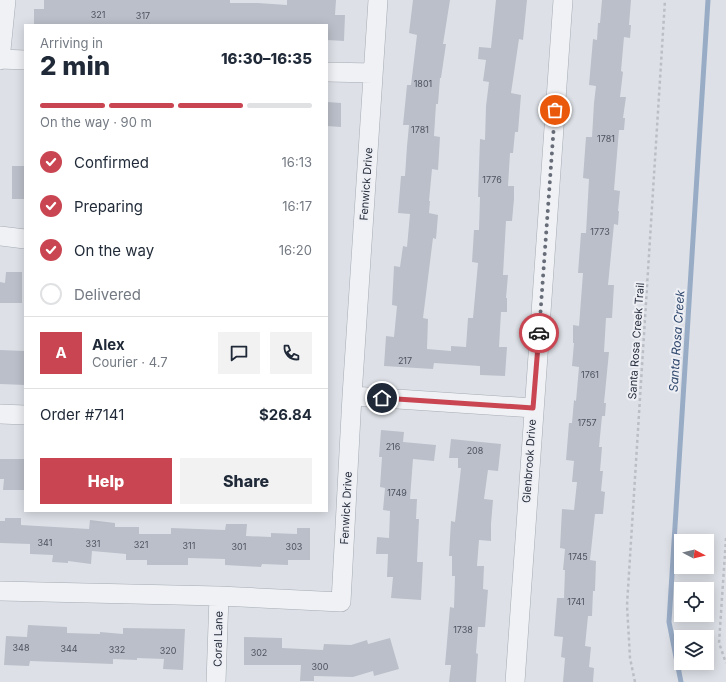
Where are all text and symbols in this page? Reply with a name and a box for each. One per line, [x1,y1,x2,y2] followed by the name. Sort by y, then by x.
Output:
[91,9,105,20] house number: 321
[136,10,150,21] house number: 317
[40,35,103,51] text: Arriving in
[221,49,312,68] text: 16:30–16:35
[40,50,110,81] text: 2 min
[414,78,432,89] house number: 1801
[538,93,572,127] pin
[544,99,566,121] icon: bag
[40,114,152,130] text: On the way · 90 m
[411,124,429,135] house number: 1781
[597,133,615,144] house number: 1781
[356,147,376,221] street label: Fenwick Drive
[40,151,62,173] icon: check
[74,153,149,172] text: Confirmed
[282,154,312,170] text: 16:13
[482,174,502,185] house number: 1776
[40,195,62,217] icon: check
[74,197,143,216] text: Preparing
[282,198,312,214] text: 16:17
[590,226,610,237] house number: 1773
[40,239,62,261] icon: check
[74,241,154,260] text: On the way
[279,242,312,258] text: 16:20
[625,282,647,400] street label: Santa Rosa Creek Trail
[74,285,141,304] text: Delivered
[665,289,688,392] water label: Santa Rosa Creek
[519,313,559,353] courier
[528,322,550,344] icon: car
[218,332,260,374] button: chat
[270,332,312,374] button: phone
[92,335,125,354] text: Alex
[55,343,67,362] text: A
[92,354,168,370] text: Courier · 4.7
[398,355,412,366] house number: 217
[581,369,599,380] house number: 1761
[365,381,399,415] pin
[371,387,393,409] icon: home
[40,405,124,424] text: Order #7141
[259,405,312,424] text: $26.84
[577,417,597,428] house number: 1757
[519,419,539,503] street label: Glenbrook Drive
[386,441,401,452] house number: 216
[467,445,484,456] house number: 208
[40,458,172,504] button: Help
[180,458,312,504] button: Share
[337,471,355,545] street label: Fenwick Drive
[387,487,407,498] house number: 1749
[674,534,714,574] north arrow
[674,534,714,670] map controls
[38,537,52,548] house number: 341
[86,538,100,549] house number: 331
[134,539,148,550] house number: 321
[183,540,195,551] house number: 311
[232,541,246,552] house number: 301
[286,541,303,552] house number: 303
[568,551,588,562] house number: 1745
[674,582,714,622] button: locate
[567,596,585,607] house number: 1741
[211,611,225,667] street label: Coral Lane
[453,624,473,635] house number: 1738
[674,630,714,670] button: layers
[13,642,30,653] house number: 348
[60,643,78,654] house number: 344
[109,644,125,655] house number: 332
[160,645,177,656] house number: 320
[251,647,267,658] house number: 302
[312,661,329,672] house number: 300

